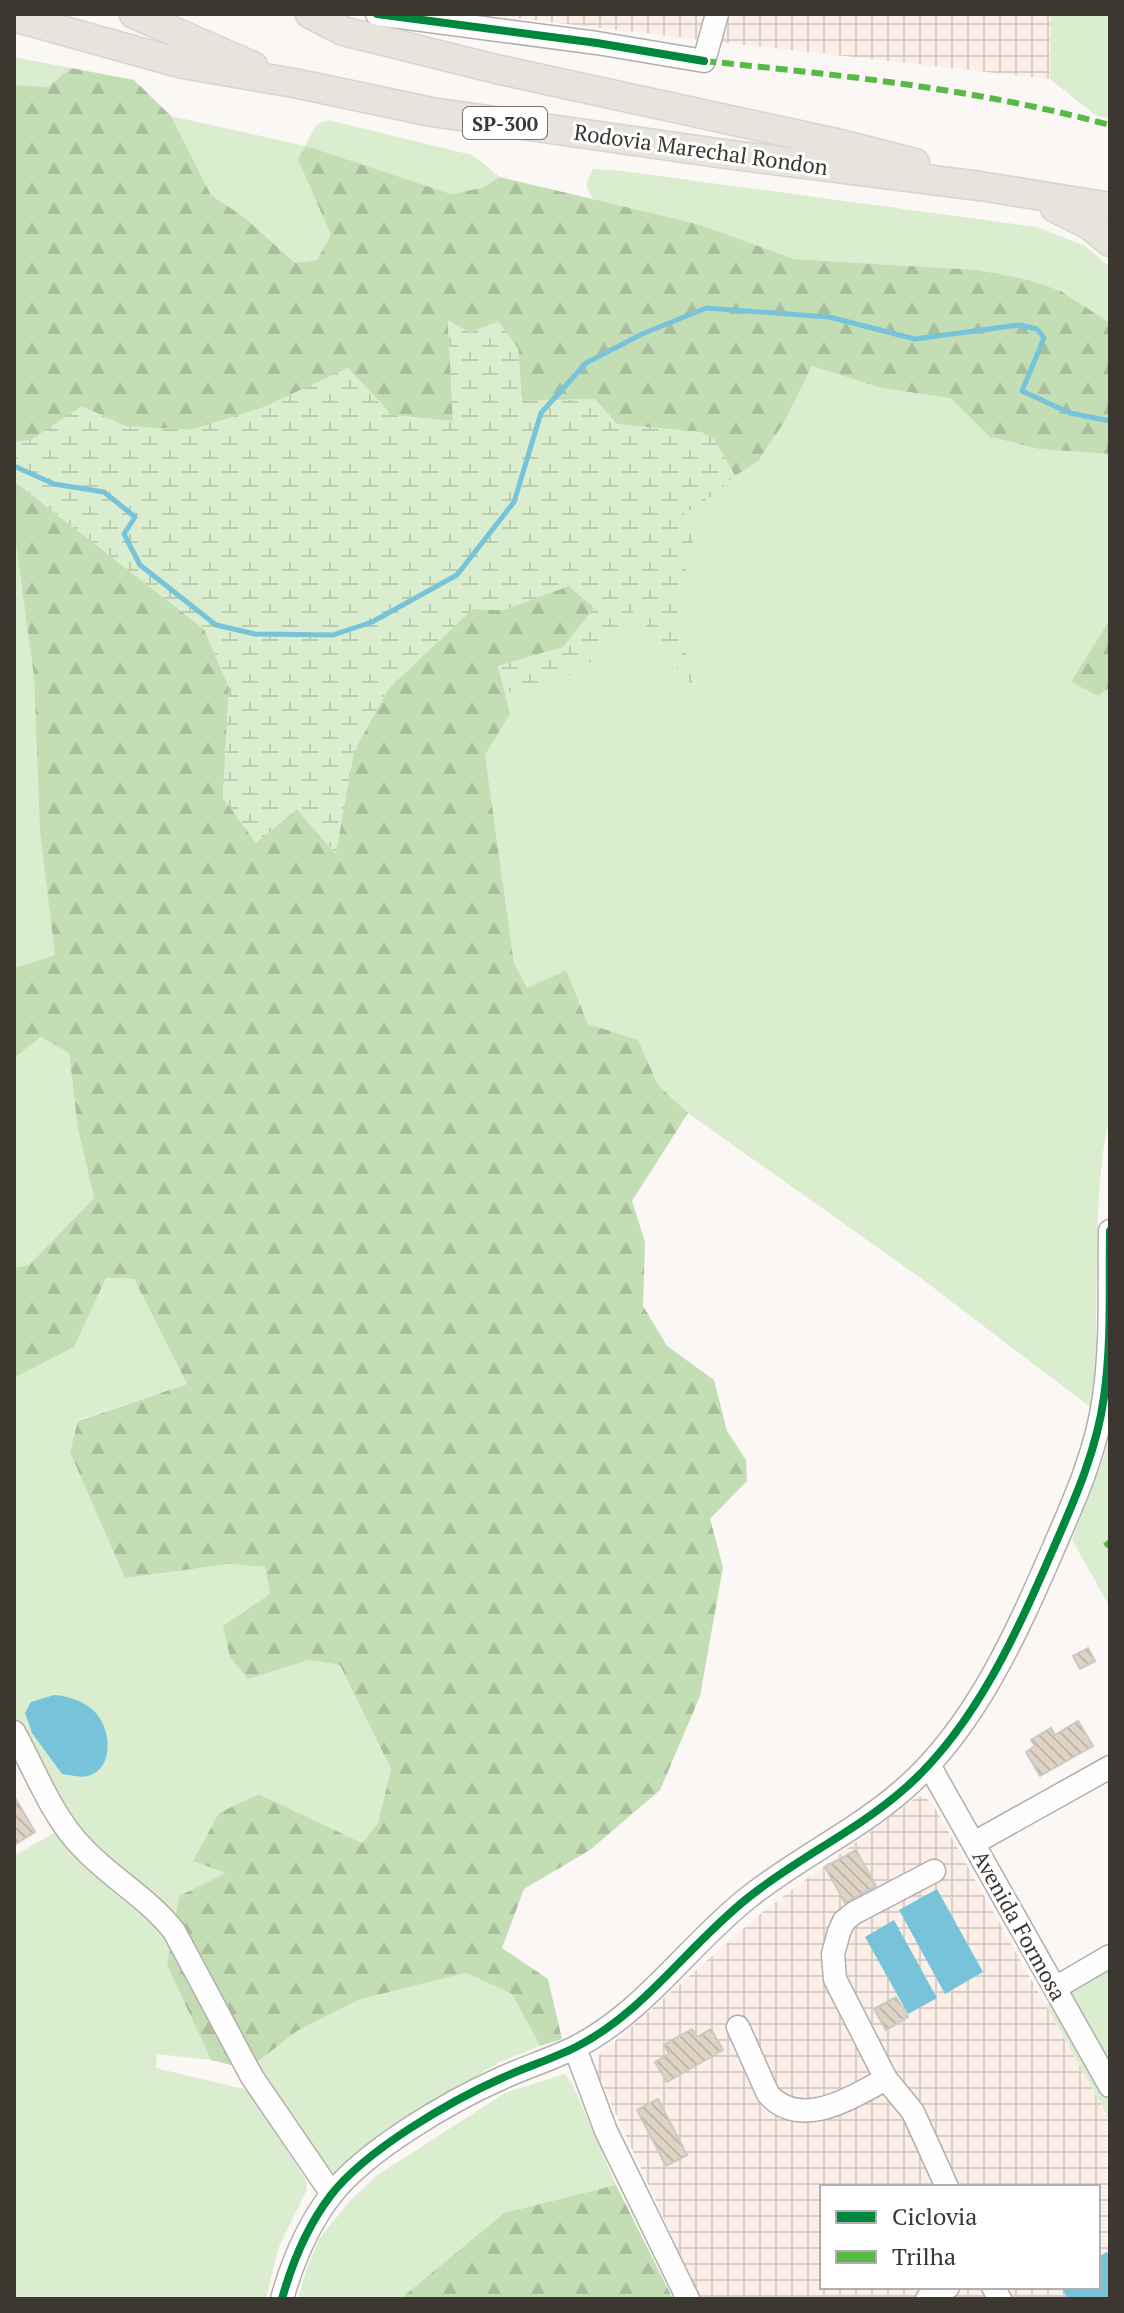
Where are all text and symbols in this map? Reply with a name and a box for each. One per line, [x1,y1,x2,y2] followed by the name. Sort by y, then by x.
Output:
[463,107,547,139] road number: SP-300
[572,117,830,181] street label: Rodovia Marechal Rondon
[967,1845,1073,2005] street label: Avenida Formosa
[820,2185,1100,2289] legend
[892,2200,977,2232] text: Ciclovia
[892,2240,956,2272] text: Trilha

